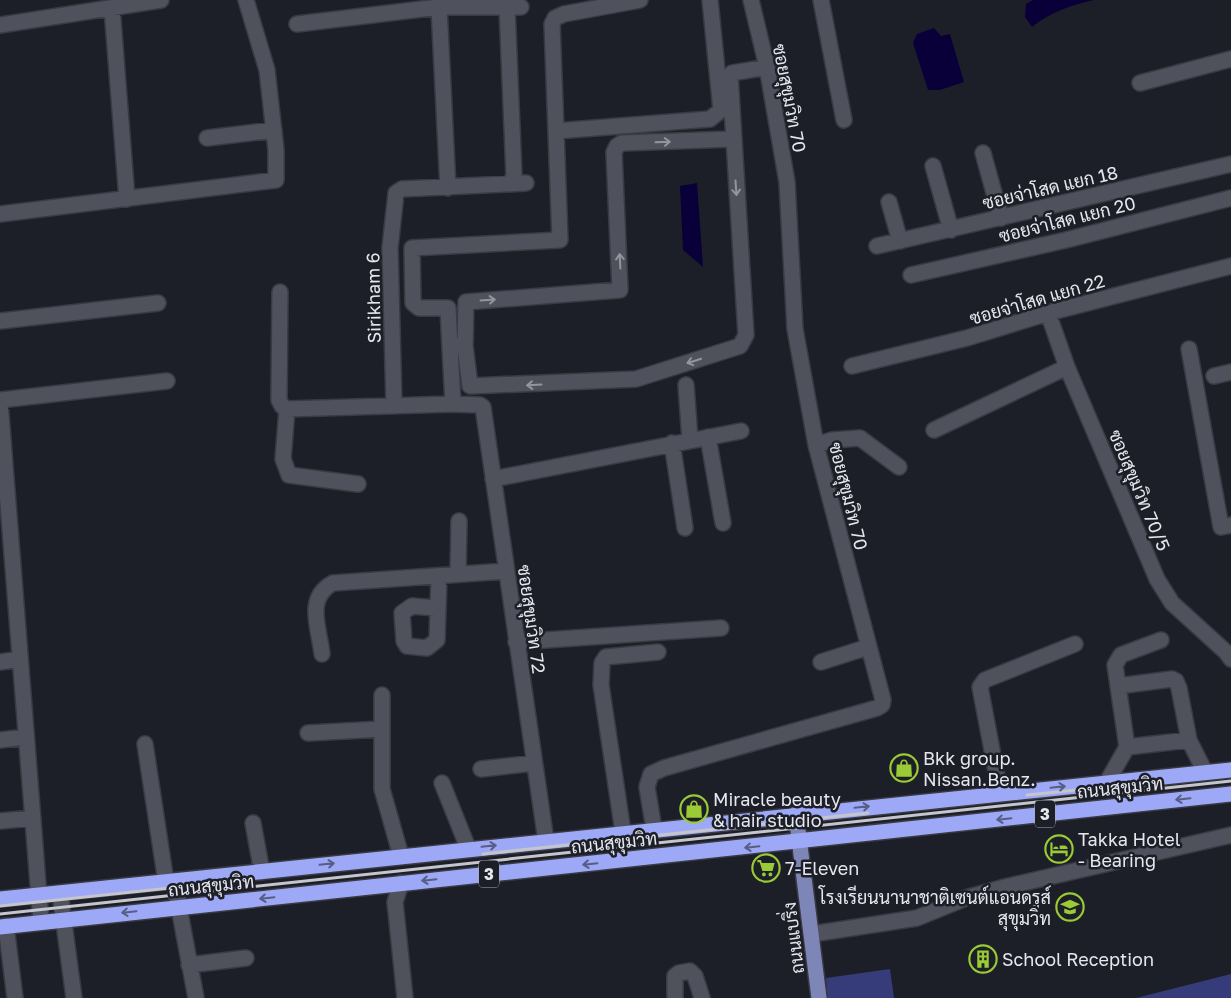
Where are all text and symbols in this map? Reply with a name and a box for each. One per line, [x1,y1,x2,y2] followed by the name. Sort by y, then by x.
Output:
[767,42,811,155] street label: ซอยสุขุมวิท 70
[655,137,671,146] one-way arrow
[980,160,1120,213] street label: ซอยจ่าโสด แยก 18
[731,179,740,195] one-way arrow
[996,190,1138,247] street label: ซอยจ่าโสด แยก 20
[361,252,385,344] street label: Sirikham 6
[616,253,625,269] one-way arrow
[967,268,1107,329] street label: ซอยจ่าโสด แยก 22
[479,295,495,304] one-way arrow
[687,357,702,366] one-way arrow
[527,380,543,389] one-way arrow
[1103,426,1175,555] street label: ซอยสุขุมวิท 70/5
[823,440,873,553] street label: ซอยสุขุมวิท 70
[511,563,551,675] street label: ซอยสุขุมวิท 72
[923,747,1036,790] place label: Bkk group. Nissan.Benz.
[889,753,919,783] shop icon: Bkk group. Nissan.Benz.
[1076,772,1164,804] street label: ถนนสุขุมวิท
[1050,782,1066,791] one-way arrow
[713,788,841,831] place label: Miracle beauty & hair studio
[679,794,709,824] shop icon: Miracle beauty & hair studio
[1175,794,1191,804] one-way arrow
[1035,801,1055,828] road number: 3
[853,802,869,812] one-way arrow
[996,814,1012,824] one-way arrow
[570,827,658,859] street label: ถนนสุขุมวิท
[1078,828,1181,871] place label: Takka Hotel - Bearing
[1044,834,1074,864] hotel icon: Takka Hotel - Bearing
[480,842,496,851] one-way arrow
[744,842,760,852] one-way arrow
[751,853,781,883] supermarket icon: 7-Eleven
[785,857,859,879] place label: 7-Eleven
[319,859,335,869] one-way arrow
[582,859,598,868] one-way arrow
[479,861,499,888] road number: 3
[167,870,255,902] street label: ถนนสุขุมวิท
[421,876,437,885] one-way arrow
[818,885,1051,931] place label: โรงเรียนนานาชาติเซนต์แอนดรูส์ สุขุมวิท
[1055,892,1085,922] school or university icon: โรงเรียนนานาชาติเซนต์แอนดรูส์ สุขุมวิท
[259,893,275,903] one-way arrow
[775,901,808,976] street label: ถนนแบริ่ง
[122,908,138,917] one-way arrow
[968,944,998,974] building icon: School Reception
[1002,948,1154,970] place label: School Reception

